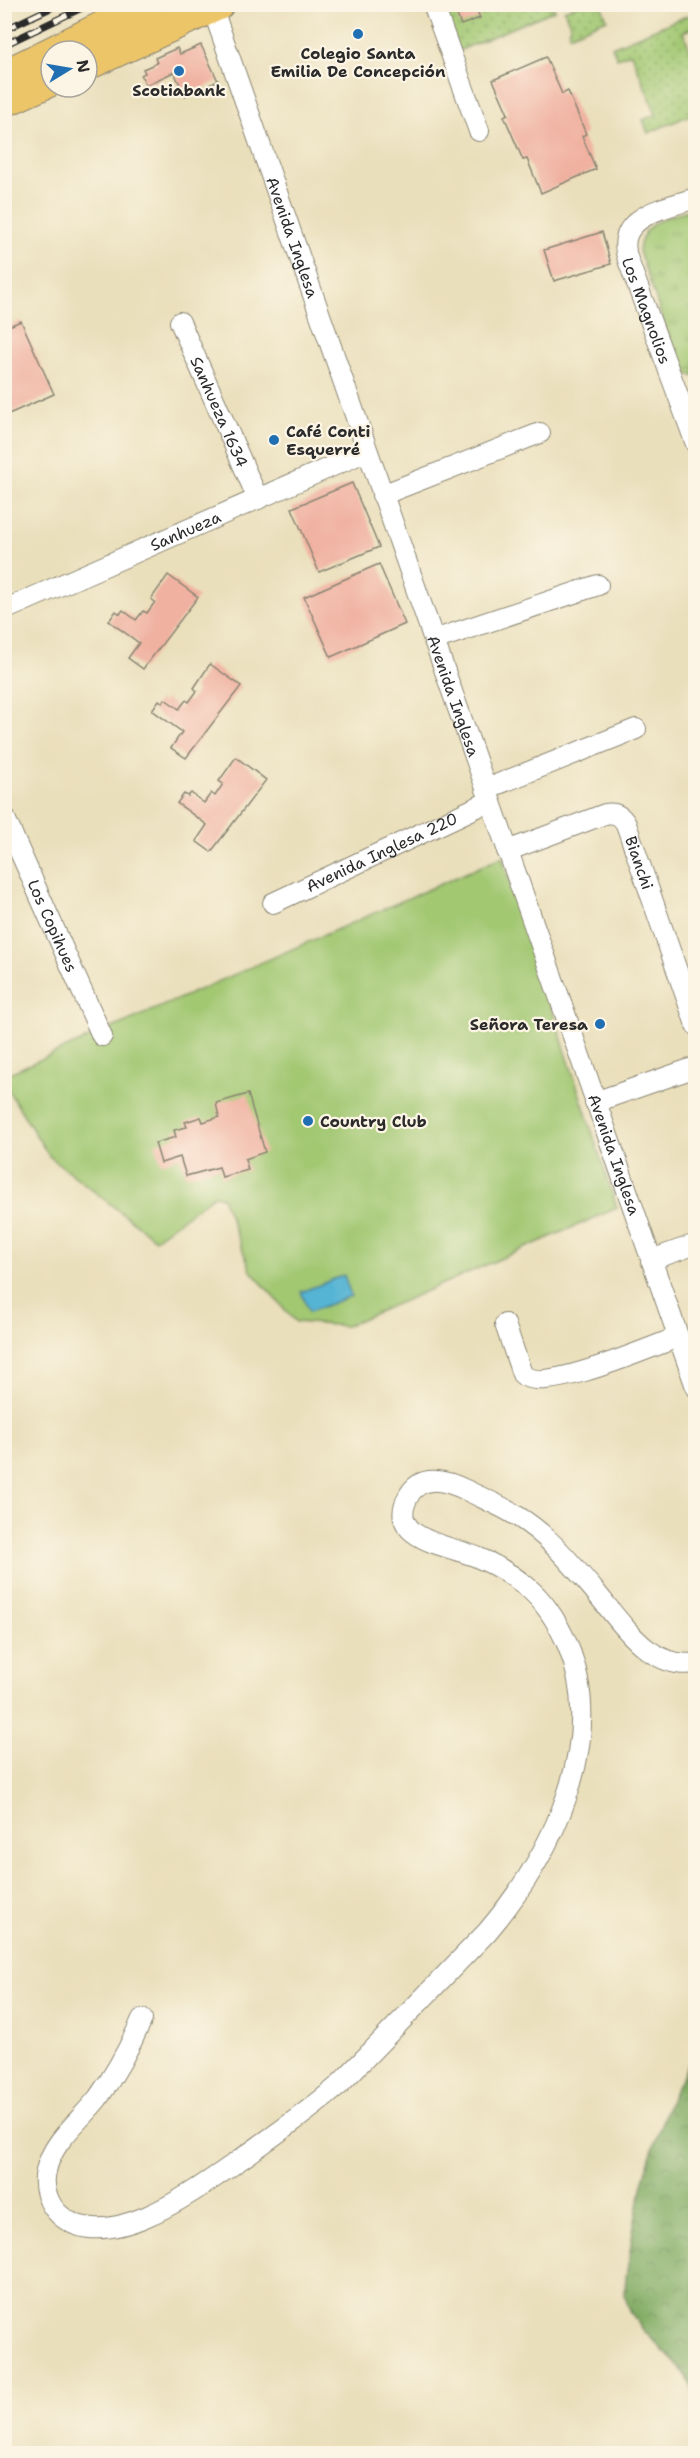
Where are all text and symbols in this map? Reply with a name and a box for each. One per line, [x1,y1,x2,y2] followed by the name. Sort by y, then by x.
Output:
[351,27,365,41] marker: Colegio Santa Emilia De Concepción
[39,39,99,99] north arrow
[270,43,446,82] place label: Colegio Santa Emilia De Concepción
[72,58,95,74] text: N
[172,64,186,78] marker: Scotiabank
[132,80,226,101] place label: Scotiabank
[261,174,323,301] street label: Avenida Inglesa
[617,254,675,367] street label: Los Magnolios
[185,353,253,470] street label: Sanhueza 1634
[286,421,370,460] place label: Café Conti Esquerré
[267,433,281,447] marker: Café Conti Esquerré
[147,506,224,556] street label: Sanhueza
[422,633,484,760] street label: Avenida Inglesa
[303,808,461,897] street label: Avenida Inglesa 220
[620,833,658,893] street label: Bianchi
[23,876,82,975] street label: Los Copihues
[470,1014,588,1035] place label: Señora Teresa
[593,1017,607,1031] marker: Señora Teresa
[583,1091,645,1218] street label: Avenida Inglesa
[320,1111,427,1132] place label: Country Club
[301,1114,315,1128] marker: Country Club

